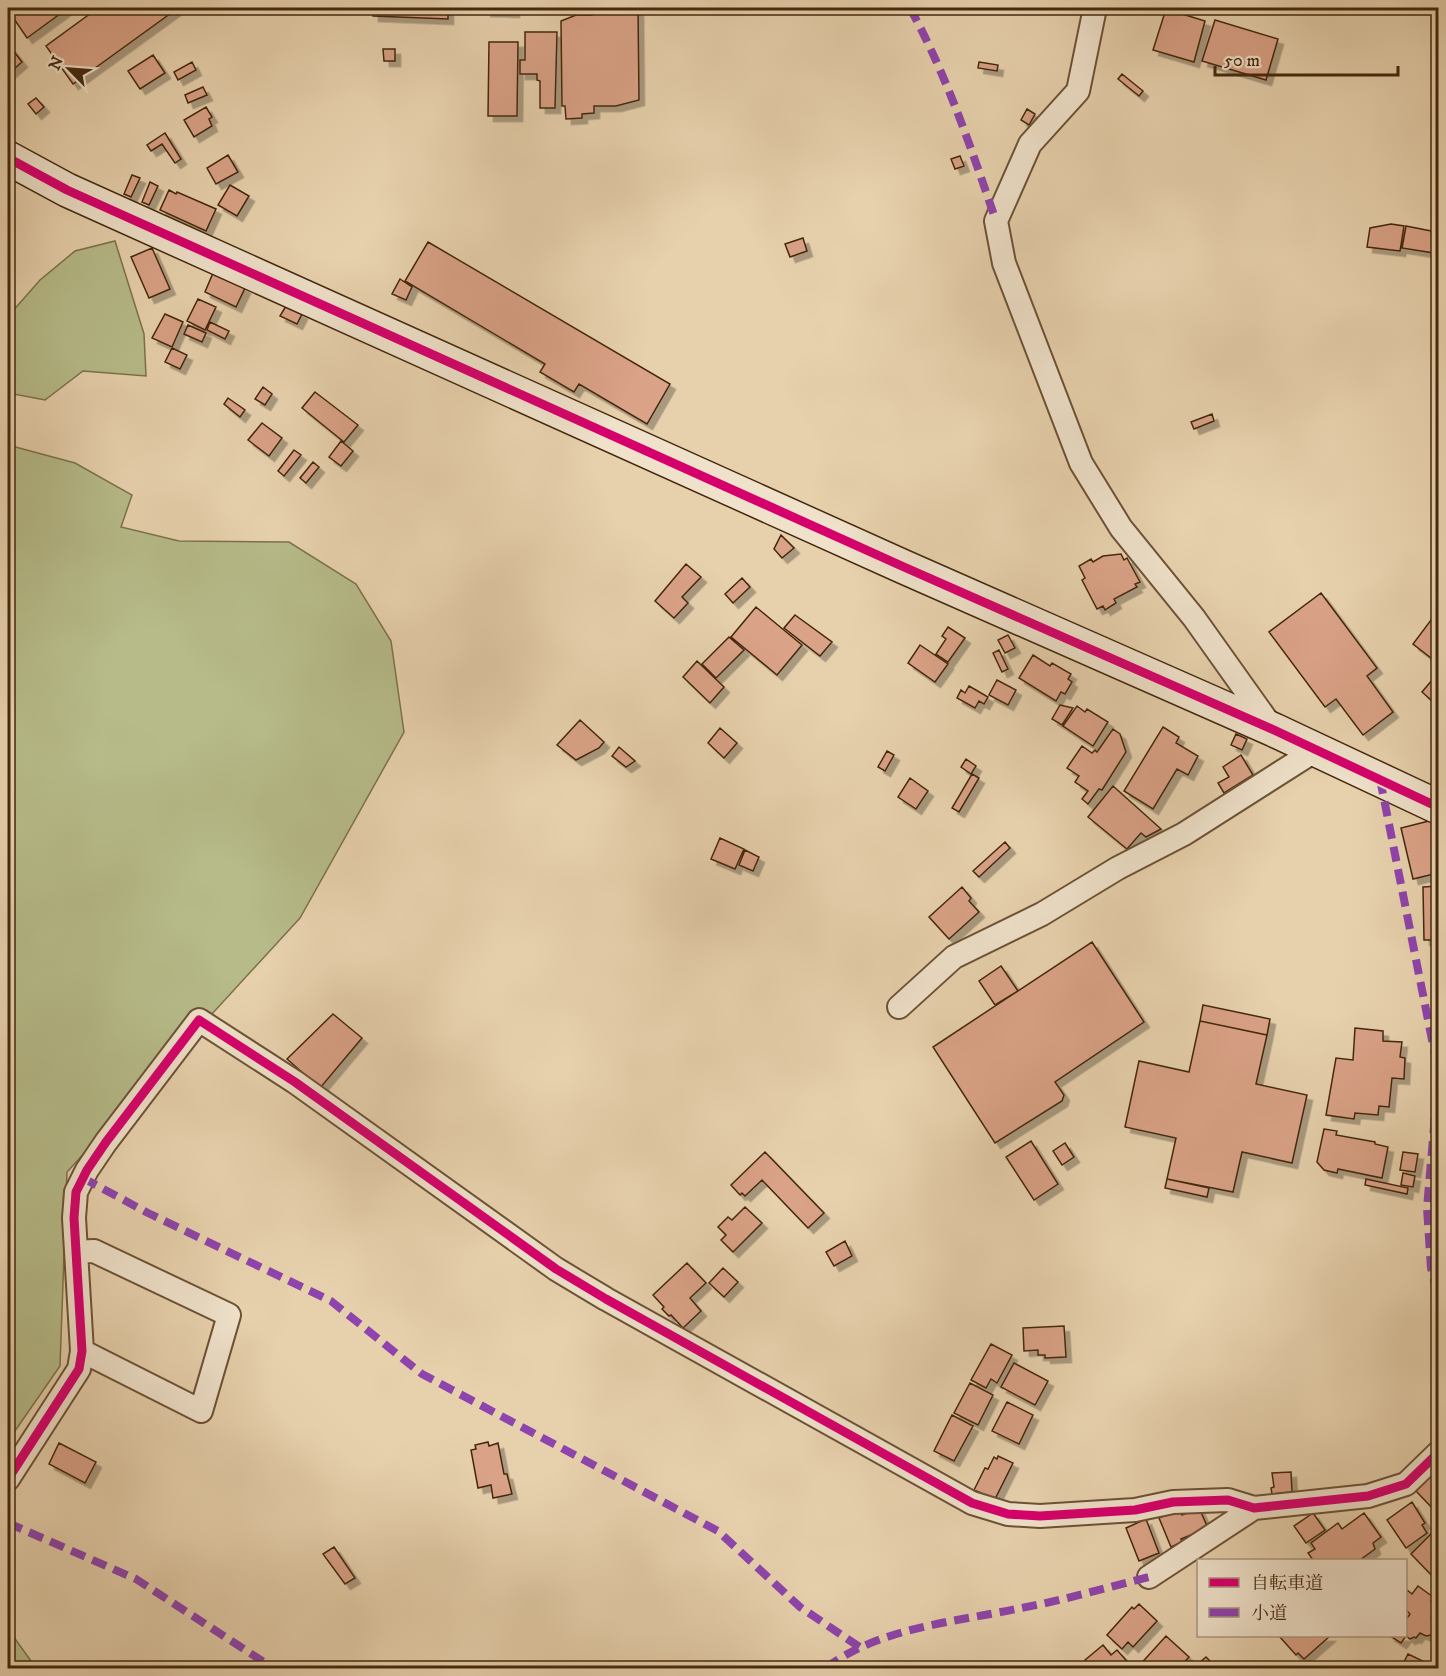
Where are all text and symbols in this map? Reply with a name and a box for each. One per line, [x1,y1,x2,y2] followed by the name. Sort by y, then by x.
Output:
[39,39,99,99] north arrow
[1215,39,1398,77] scale bar
[1224,50,1260,72] text: 50 m
[44,53,68,73] text: N
[1197,1559,1407,1637] legend
[1251,1573,1323,1595] text: 自転車道
[1251,1603,1287,1625] text: 小道

